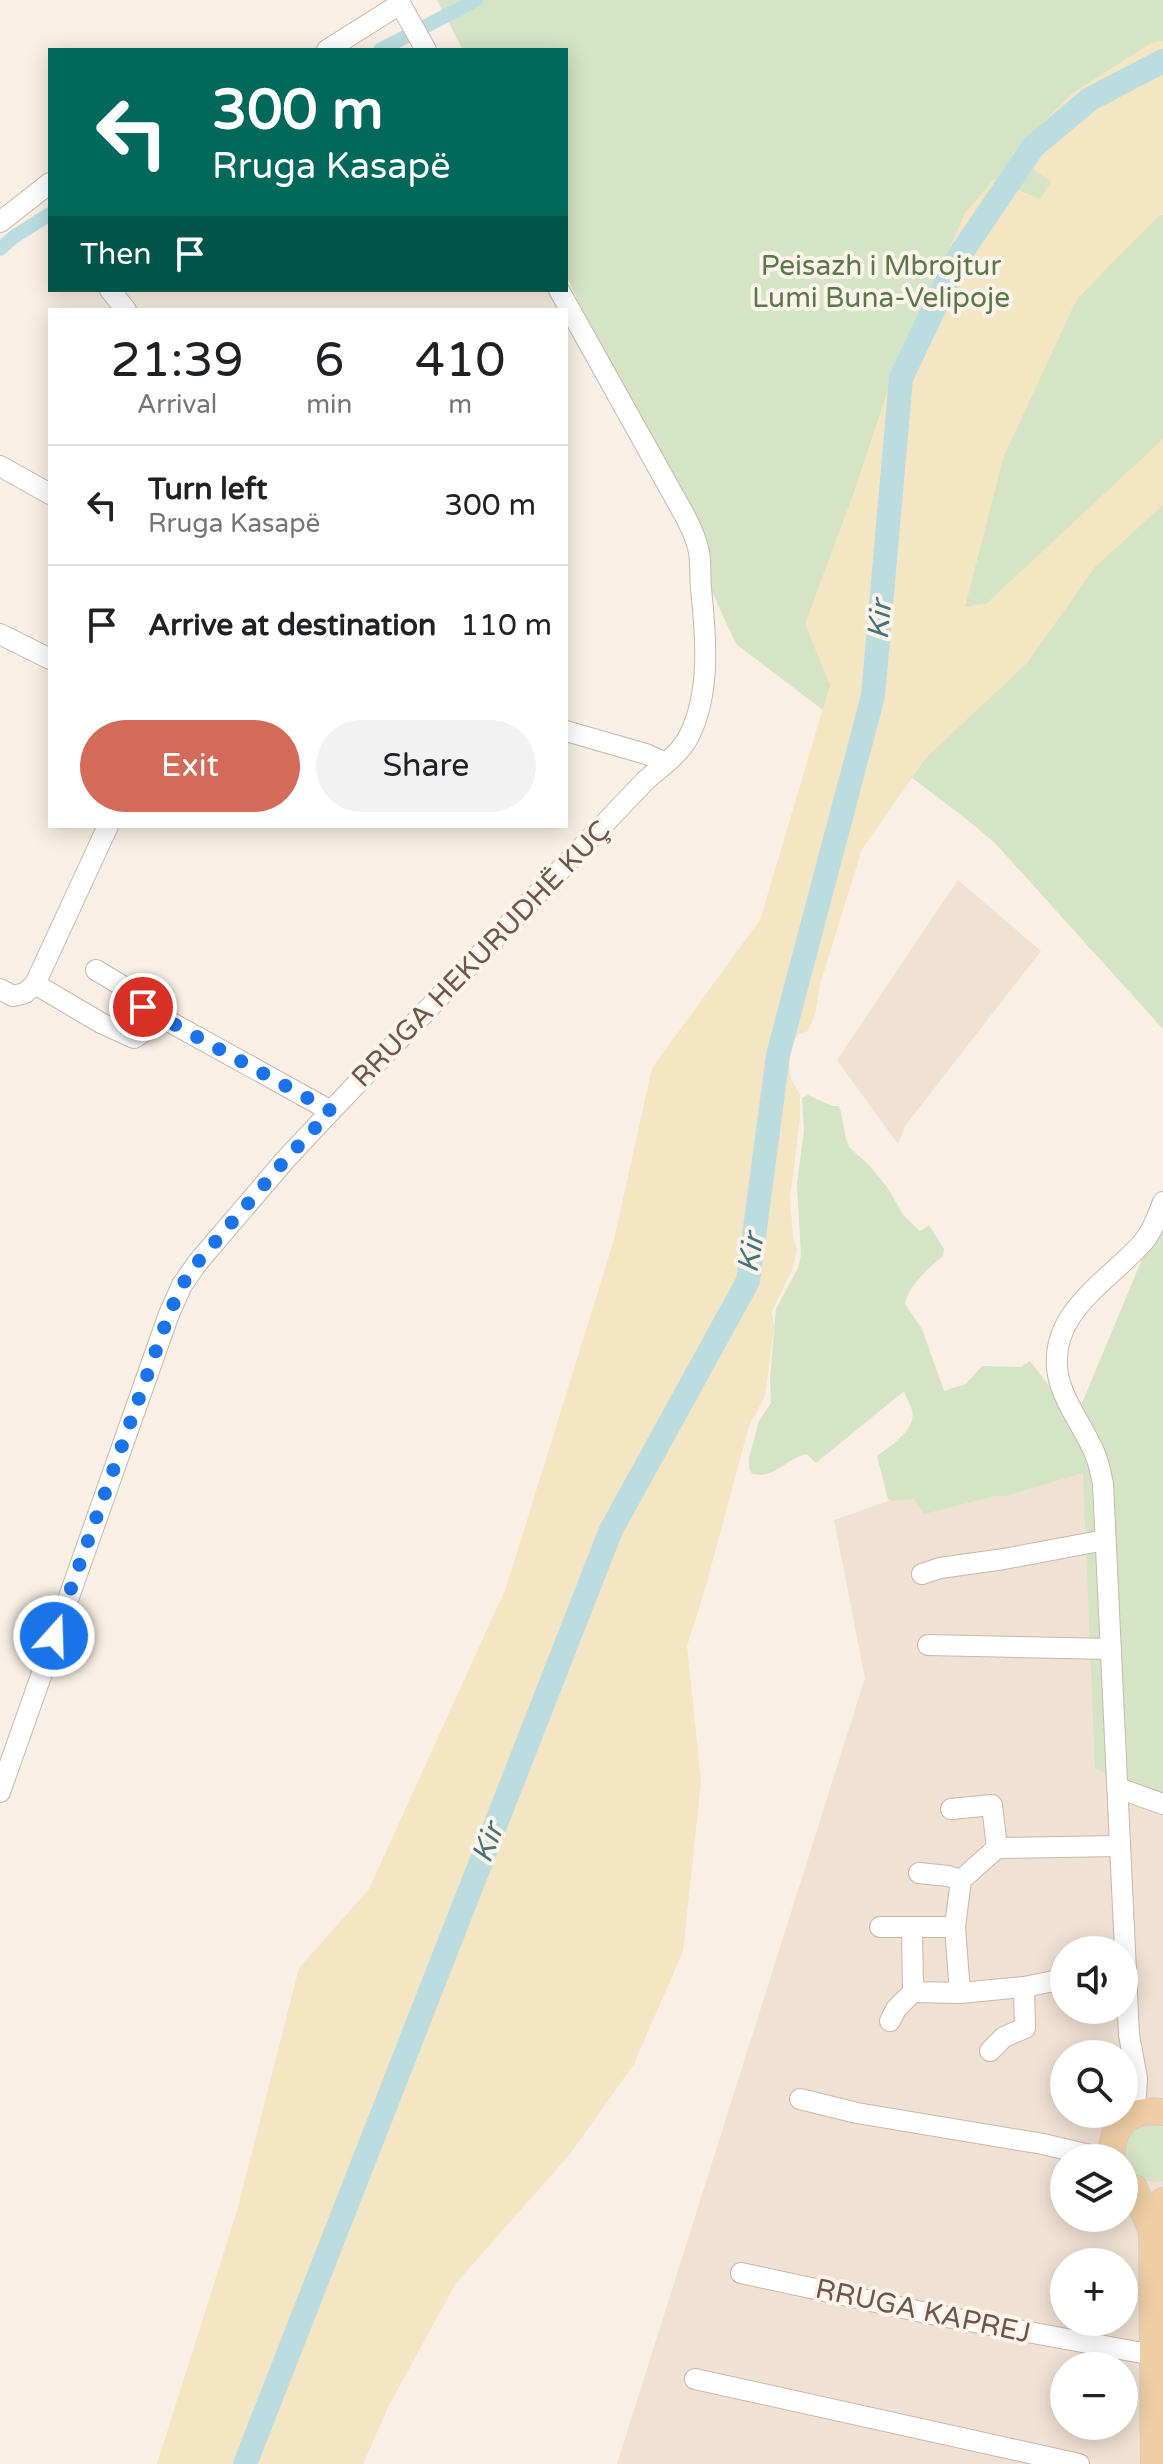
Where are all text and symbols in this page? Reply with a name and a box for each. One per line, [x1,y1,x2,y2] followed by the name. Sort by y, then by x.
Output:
[212,77,383,144] text: 300 m
[80,80,184,184] icon: left
[212,145,451,188] text: Rruga Kasapë
[168,232,212,276] icon: arrive
[80,236,152,273] text: Then
[752,249,1010,315] park label: Peisazh i Mbrojtur Lumi Buna-Velipoje
[111,332,244,390] text: 21:39
[314,332,344,390] text: 6
[415,332,505,390] text: 410
[137,389,217,420] text: Arrival
[306,389,352,420] text: min
[448,389,472,420] text: m
[148,471,267,508] text: Turn left
[80,483,124,527] icon: left
[444,487,536,524] text: 300 m
[148,508,320,539] text: Rruga Kasapë
[860,595,900,641] water label: Kir
[80,603,124,647] icon: arrive
[148,607,436,644] text: Arrive at destination
[460,607,552,644] text: 110 m
[80,720,300,812] button: Exit
[316,720,536,812] button: Share
[345,814,617,1094] street label: RRUGA HEKURUDHË KUÇ
[109,973,177,1041] pin
[121,985,165,1029] icon: arrive
[729,1227,773,1275] water label: Kir
[12,1594,96,1678] position arrow
[464,1815,514,1868] water label: Kir
[1050,1936,1138,2440] map controls
[1050,1936,1138,2024] button: sound
[1050,2040,1138,2128] button: search
[1050,2144,1138,2232] button: layers
[1050,2248,1138,2336] button: +
[812,2272,1034,2350] street label: RRUGA KAPREJ
[1050,2352,1138,2440] button: −

